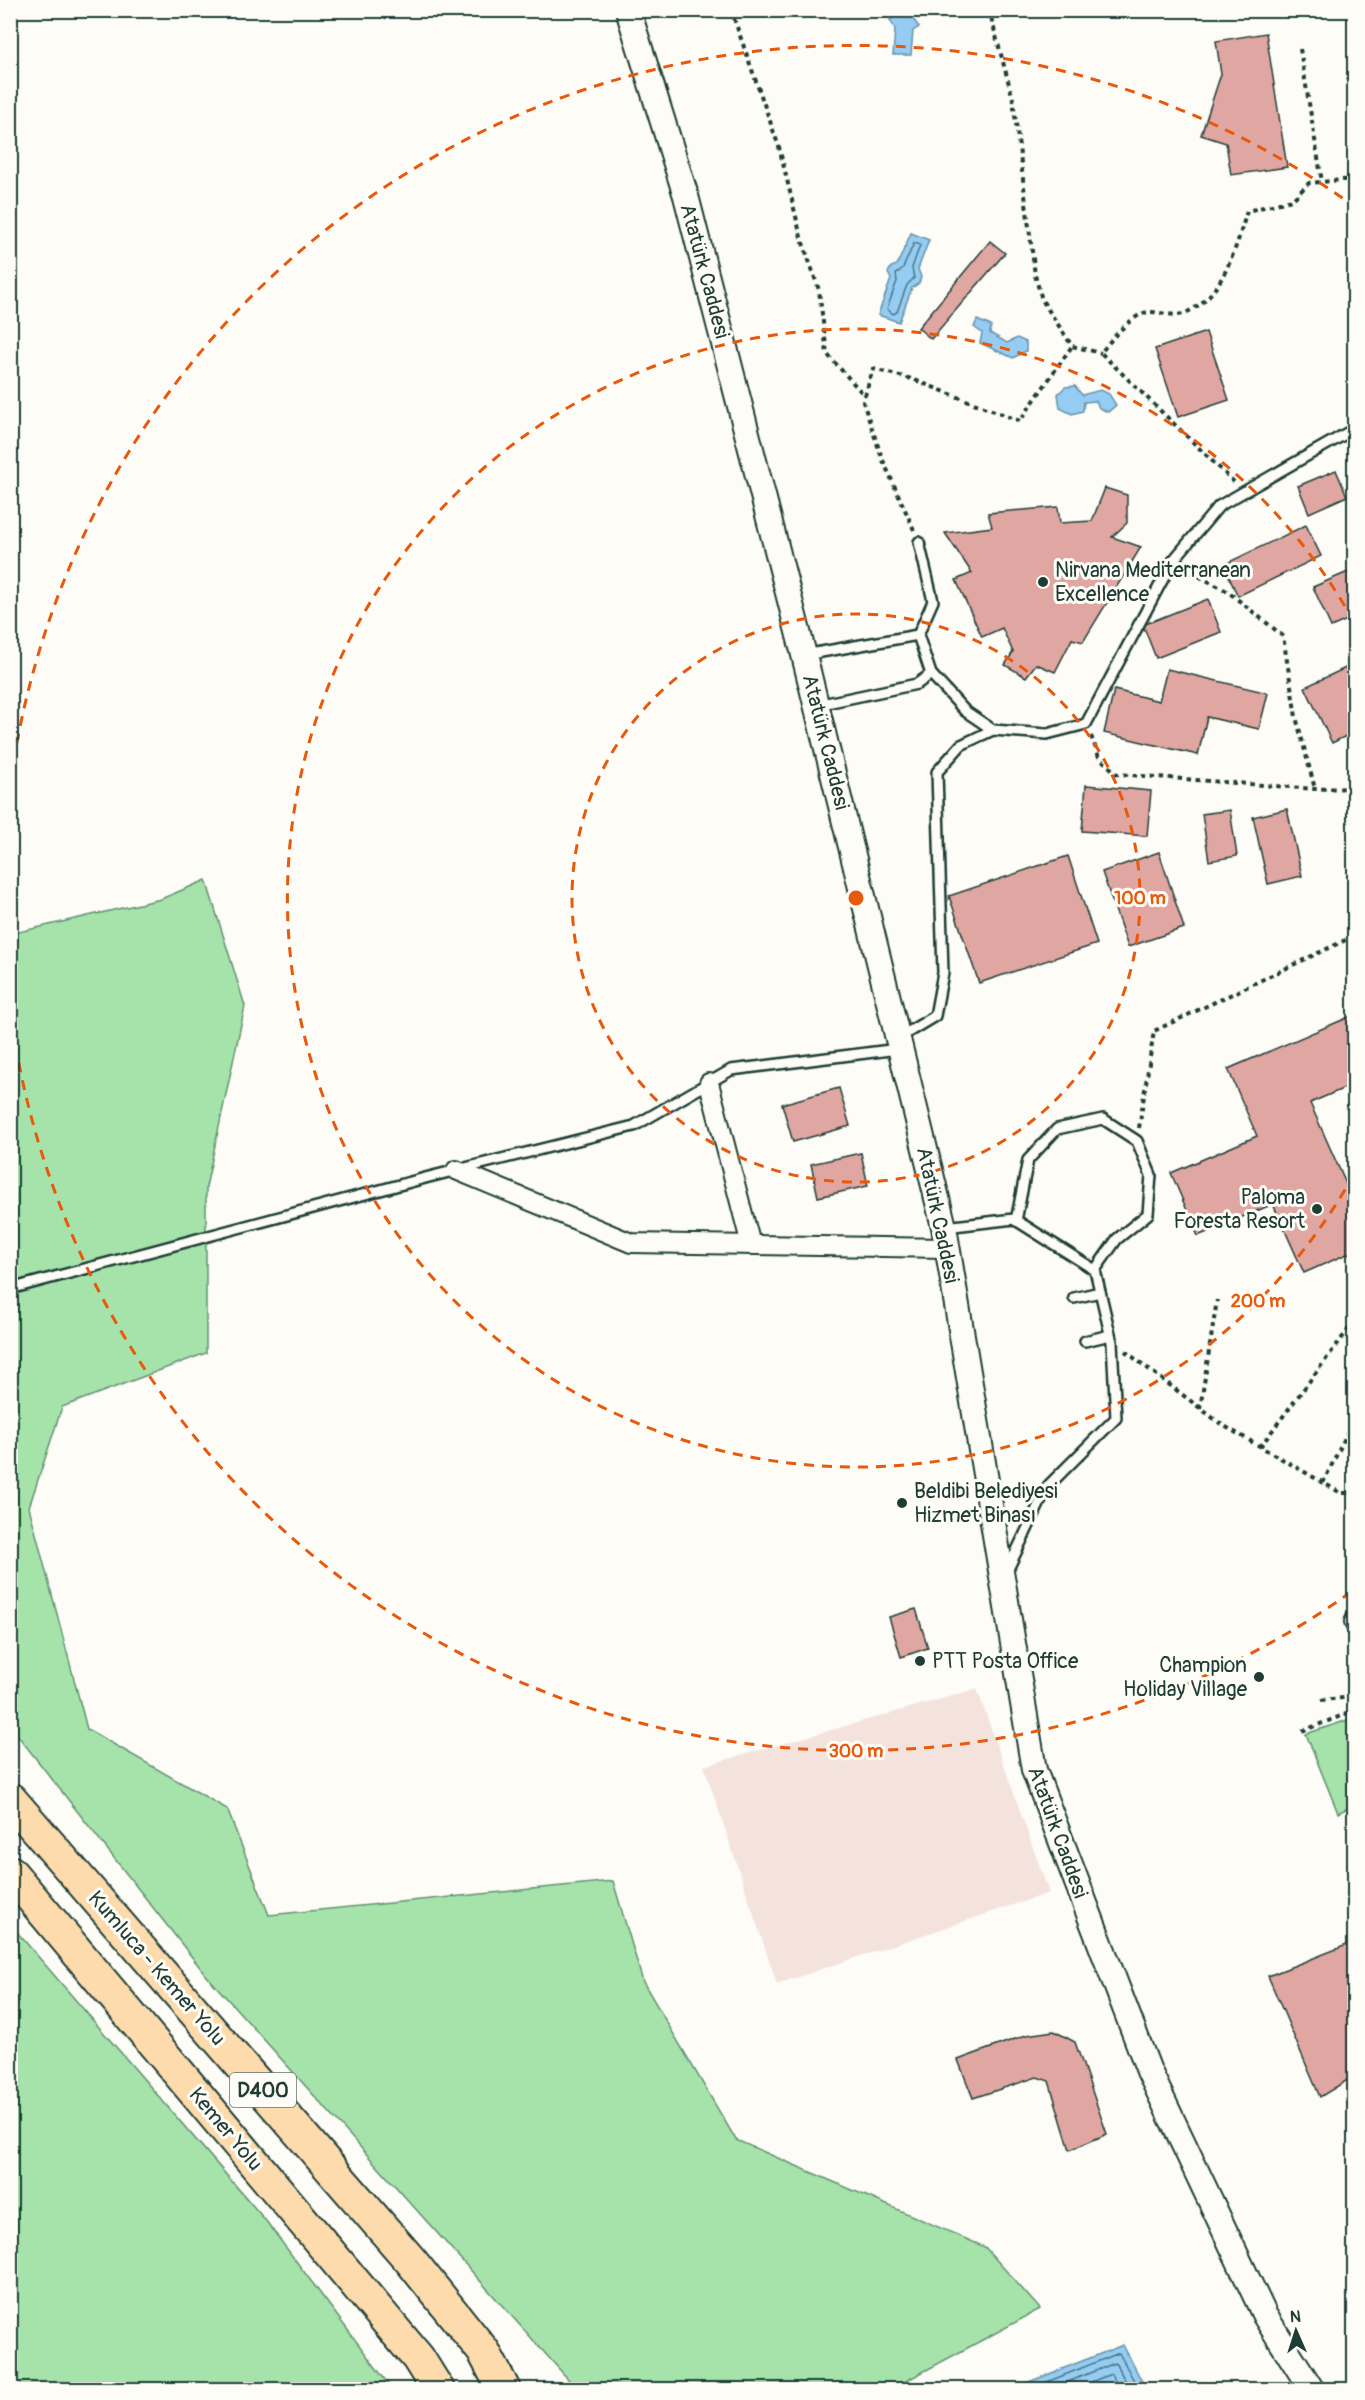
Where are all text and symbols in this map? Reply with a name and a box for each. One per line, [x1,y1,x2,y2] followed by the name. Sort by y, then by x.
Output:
[674,201,736,342] street label: Atatürk Caddesi
[1055,557,1251,608] place label: Nirvana Mediterranean Excellence
[1036,575,1050,589] marker: Nirvana Mediterranean Excellence
[796,672,855,813] street label: Atatürk Caddesi
[1114,887,1166,910] text: 100 m
[846,888,866,908] centre of rings
[910,1145,965,1286] street label: Atatürk Caddesi
[1173,1184,1306,1235] place label: Paloma Foresta Resort
[1310,1202,1324,1216] marker: Paloma Foresta Resort
[1231,1290,1285,1313] text: 200 m
[914,1478,1058,1529] place label: Beldibi Belediyesi Hizmet Binası
[895,1496,909,1510] marker: Beldibi Belediyesi Hizmet Binası
[932,1648,1079,1675] place label: PTT Posta Office
[1123,1652,1248,1703] place label: Champion Holiday Village
[913,1654,927,1668] marker: PTT Posta Office
[1252,1670,1266,1684] marker: Champion Holiday Village
[829,1740,883,1763] text: 300 m
[1021,1763,1094,1902] street label: Atatürk Caddesi
[82,1885,231,2051] street label: Kumluca - Kemer Yolu
[230,2073,296,2107] road number: D400
[183,2082,268,2177] street label: Kemer Yolu
[1266,2301,1326,2361] north arrow
[1289,2307,1301,2327] text: N

